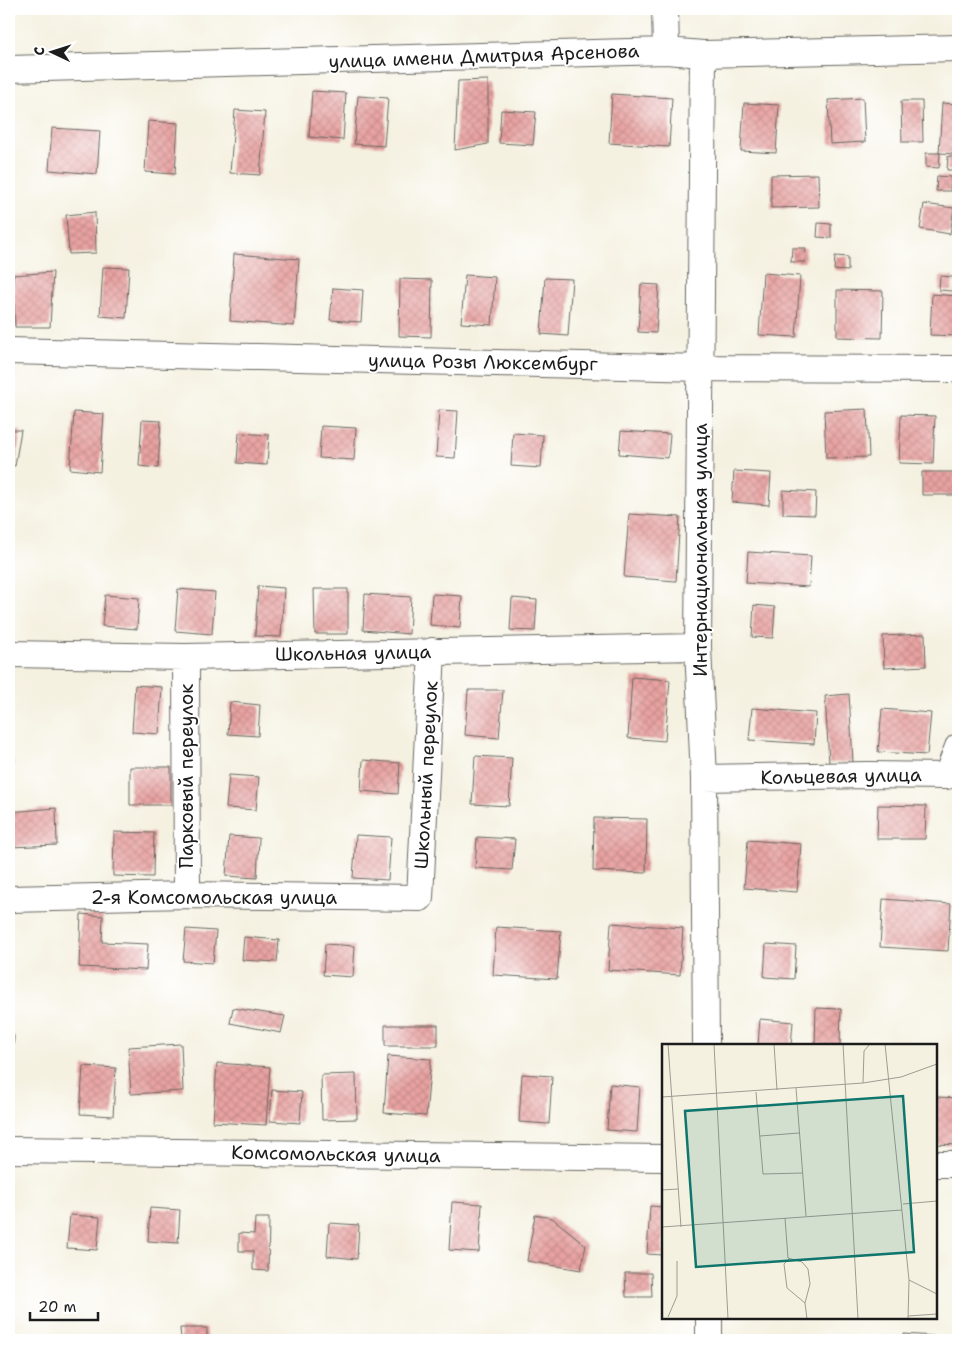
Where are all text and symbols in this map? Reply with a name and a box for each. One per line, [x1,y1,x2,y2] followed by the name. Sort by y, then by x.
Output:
[28,28,78,78] north arrow
[328,38,640,74] street label: улица имени Дмитрия Арсенова
[30,46,48,56] text: С
[368,347,599,377] street label: улица Розы Люксембург
[688,423,713,677] street label: Интернациональная улица
[275,639,432,667] street label: Школьная улица
[409,680,443,870] street label: Школьный переулок
[174,684,199,868] street label: Парковый переулок
[760,762,922,790] street label: Кольцевая улица
[91,885,337,910] street label: 2-я Комсомольская улица
[662,1044,937,1319] inset map
[231,1140,441,1168] street label: Комсомольская улица
[30,1289,98,1321] scale bar
[38,1297,77,1317] text: 20 m

